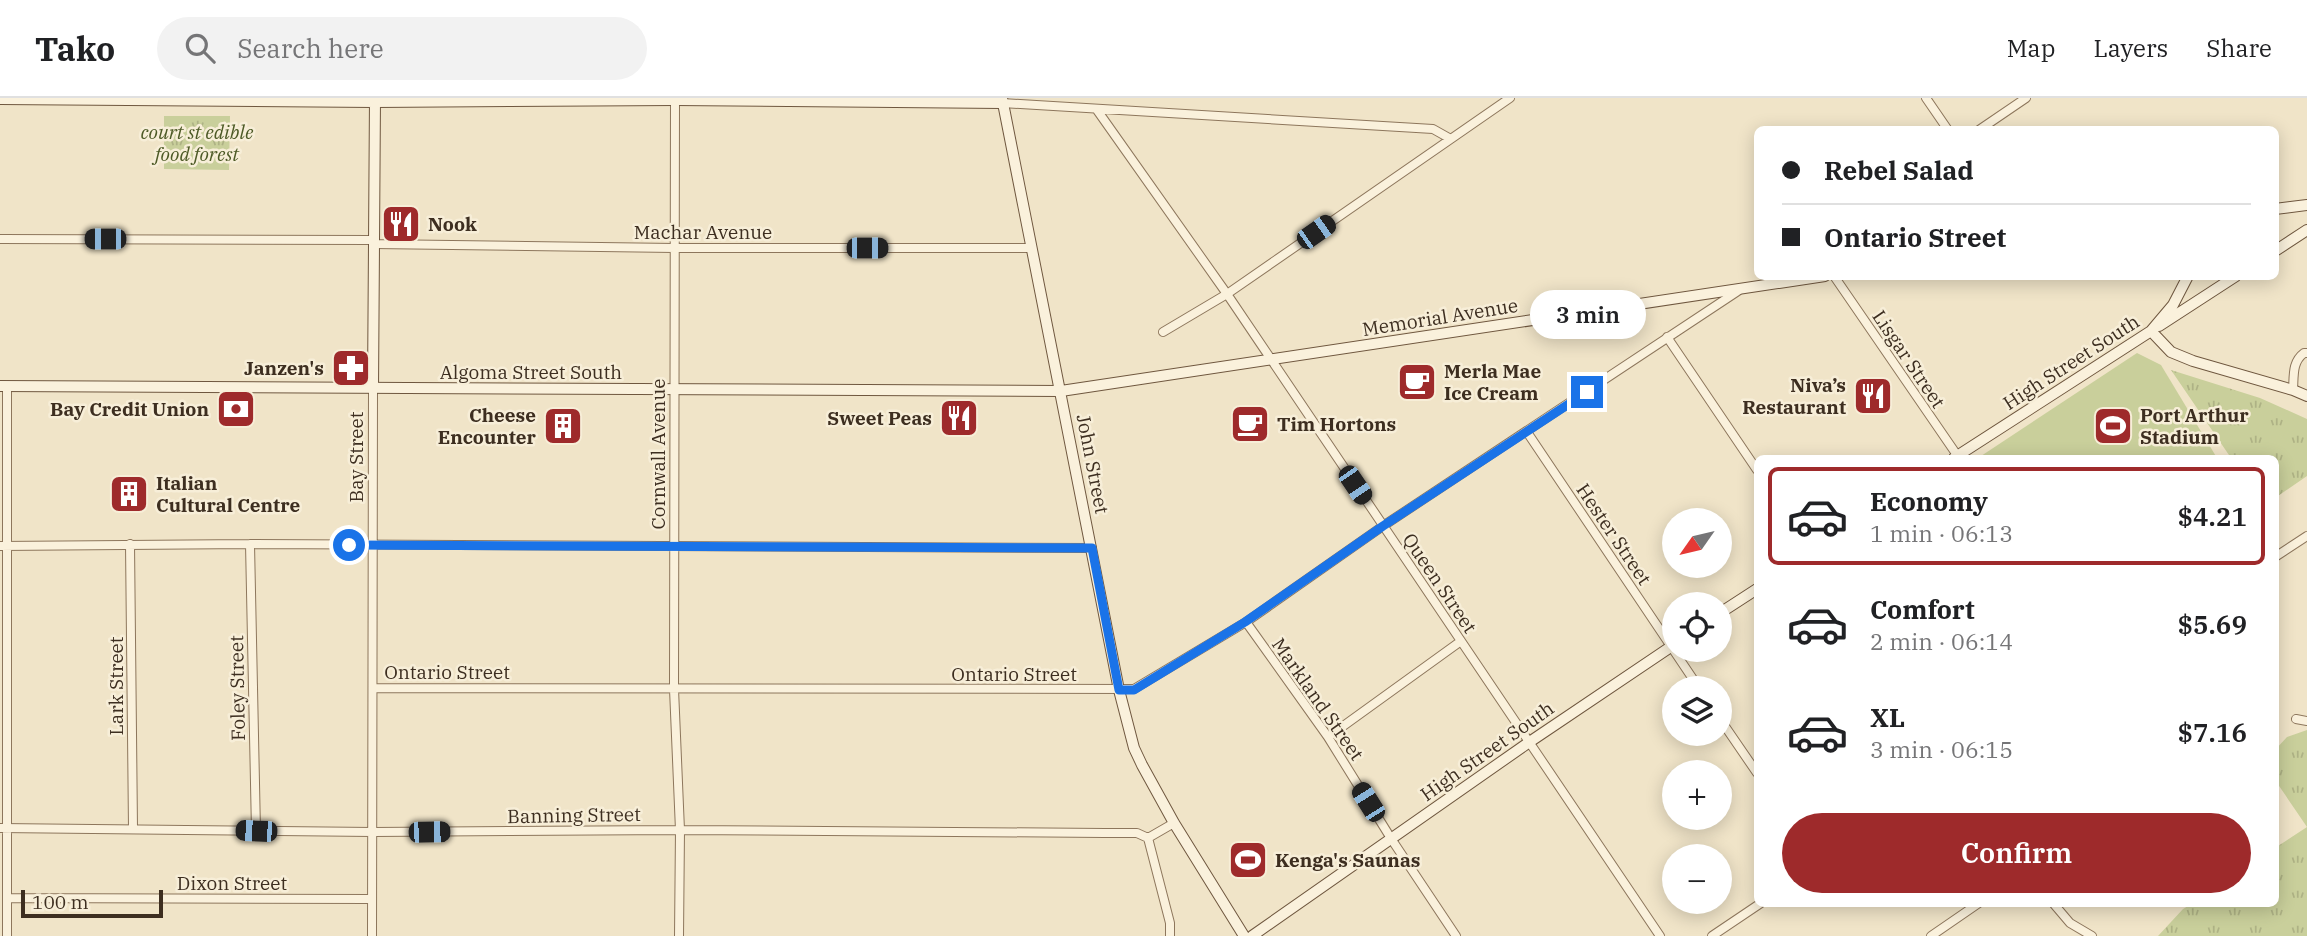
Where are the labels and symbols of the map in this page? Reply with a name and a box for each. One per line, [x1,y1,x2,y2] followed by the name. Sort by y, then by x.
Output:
[141,120,254,166] park label: court st edible food forest
[380,203,422,245] restaurant icon: Nook
[1293,211,1340,253] car
[428,212,477,236] place label: Nook
[634,220,772,244] street label: Machar Avenue
[85,229,127,250] car
[847,238,889,259] car
[1529,290,1645,340] callout: 3 min
[1360,293,1520,341] street label: Memorial Avenue
[1867,305,1951,413] street label: Lisgar Street
[1998,309,2144,415] street label: High Street South
[330,347,372,389] pharmacy icon: Janzen's
[244,356,324,380] place label: Janzen's
[1444,359,1541,405] place label: Merla Mae Ice Cream
[440,360,622,384] street label: Algoma Street South
[1396,361,1438,403] cafe icon: Merla Mae Ice Cream
[1742,373,1846,419] place label: Niva’s Restaurant
[1852,375,1894,417] restaurant icon: Niva’s Restaurant
[1571,376,1603,408] route end
[646,379,670,529] street label: Cornwall Avenue
[215,388,257,430] bank icon: Bay Credit Union
[50,397,209,421] place label: Bay Credit Union
[938,397,980,439] restaurant icon: Sweet Peas
[438,403,537,449] place label: Cheese Encounter
[1229,403,1271,445] cafe icon: Tim Hortons
[2140,403,2249,449] place label: Port Arthur Stadium
[542,405,584,447] building icon: Cheese Encounter
[2092,405,2134,447] sports icon: Port Arthur Stadium
[827,406,932,430] place label: Sweet Peas
[344,411,368,502] street label: Bay Street
[1072,412,1114,516] street label: John Street
[1277,412,1396,436] place label: Tim Hortons
[1335,462,1376,508] car
[156,471,301,517] place label: Italian Cultural Centre
[108,473,150,515] building icon: Italian Cultural Centre
[1571,479,1657,590] street label: Hester Street
[1662,508,1732,578] north arrow
[1398,528,1482,638] street label: Queen Street
[333,529,365,561] route start
[1267,633,1369,765] street label: Markland Street
[224,635,250,741] street label: Foley Street
[104,636,128,735] street label: Lark Street
[384,660,510,684] street label: Ontario Street
[951,662,1077,686] street label: Ontario Street
[1416,696,1559,806] street label: High Street South
[1348,779,1389,825] car
[507,802,641,828] street label: Banning Street
[235,820,278,842] car
[408,821,451,843] car
[1227,839,1269,881] sports icon: Kenga's Saunas
[1275,848,1420,872] place label: Kenga's Saunas
[177,871,287,895] street label: Dixon Street
[21,887,163,919] scale bar

